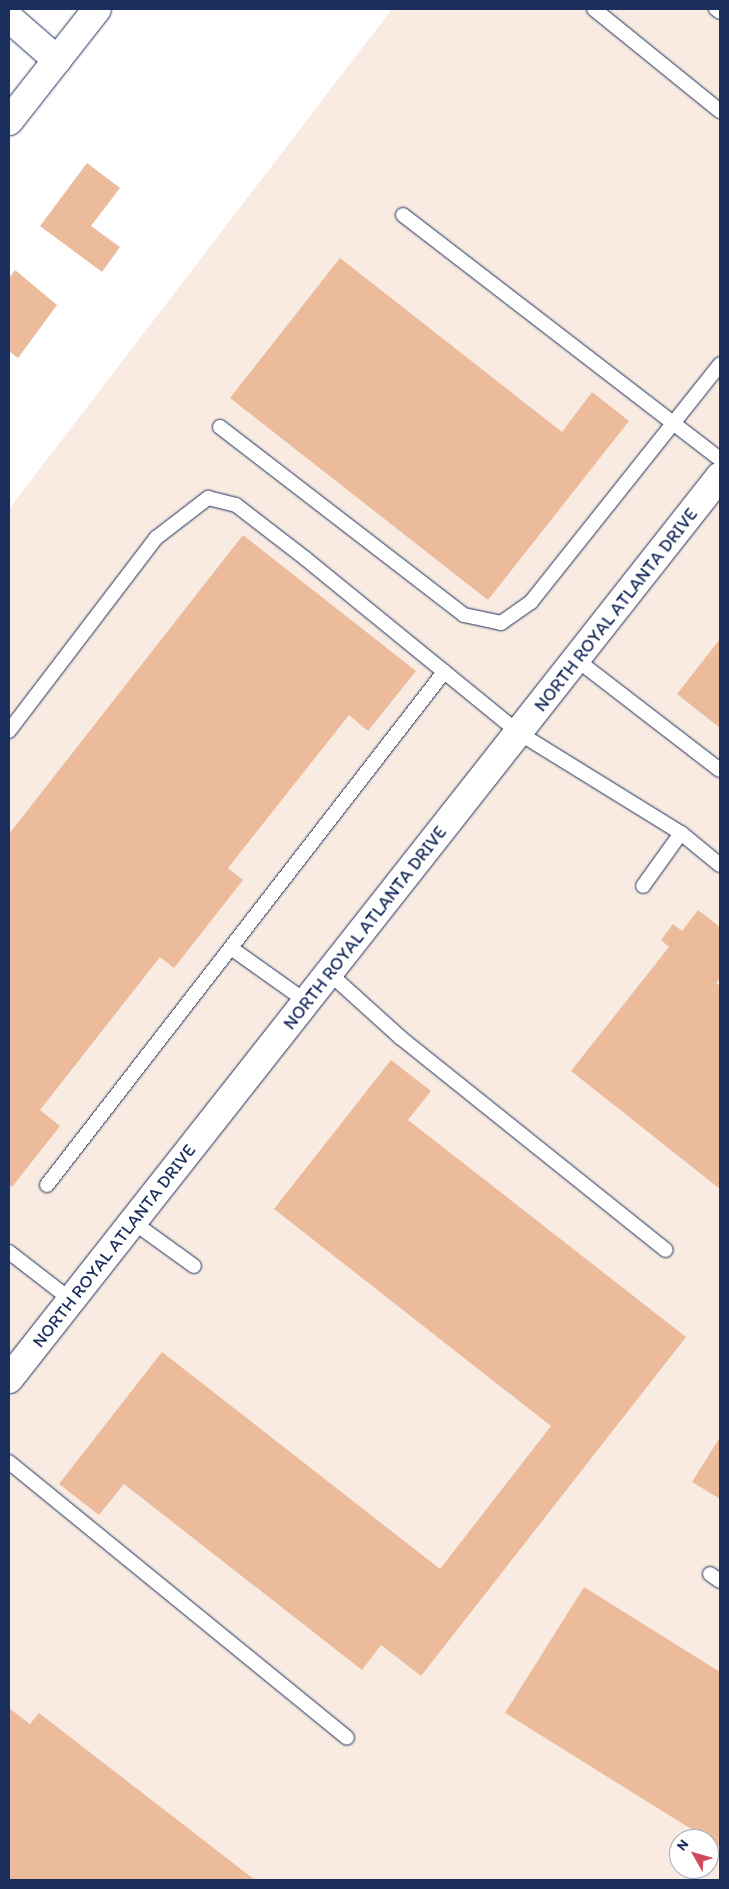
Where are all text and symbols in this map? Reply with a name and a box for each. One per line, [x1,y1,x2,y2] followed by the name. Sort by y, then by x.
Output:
[530,504,702,716] street label: NORTH ROYAL ATLANTA DRIVE
[279,822,451,1034] street label: NORTH ROYAL ATLANTA DRIVE
[28,1140,200,1352] street label: NORTH ROYAL ATLANTA DRIVE
[669,1829,719,1879] north arrow
[673,1836,692,1854] text: N

